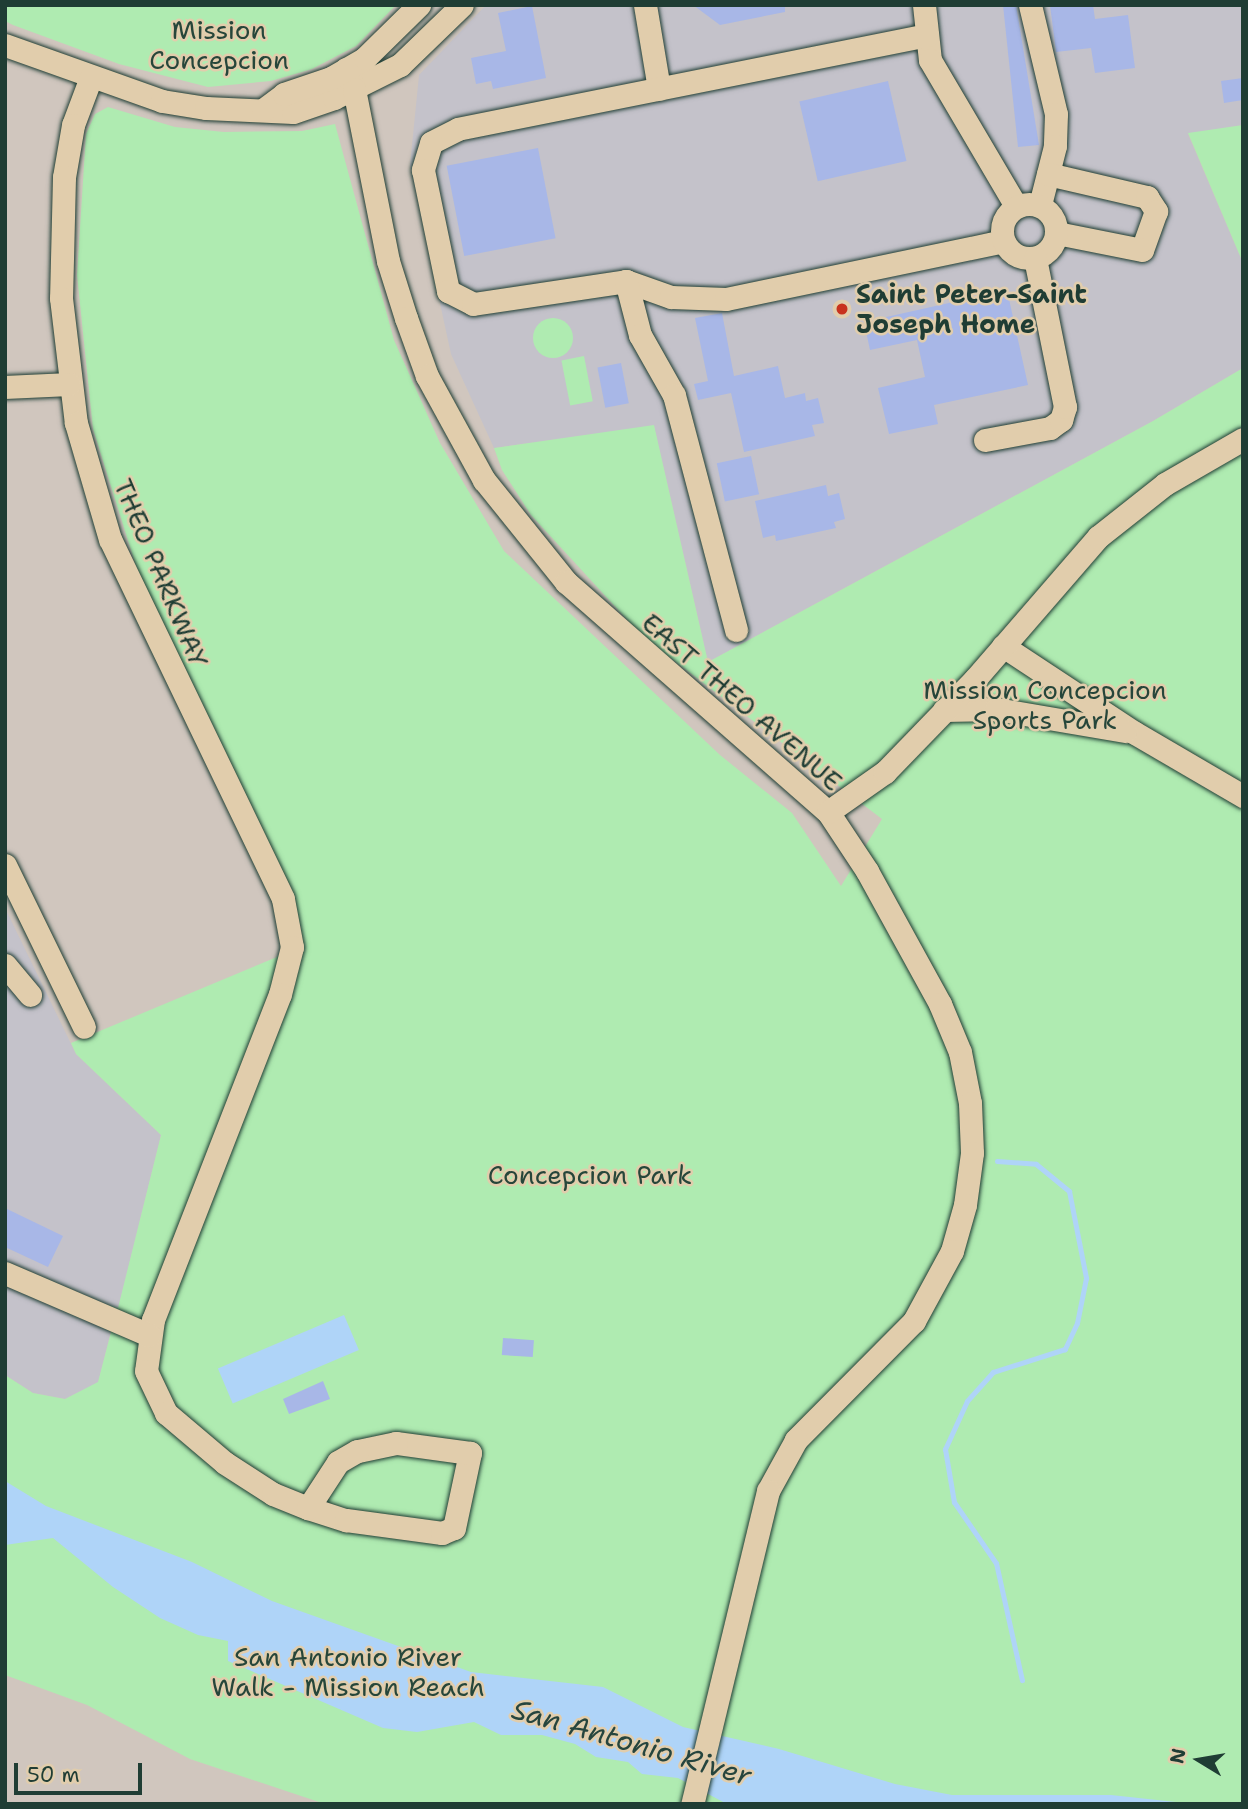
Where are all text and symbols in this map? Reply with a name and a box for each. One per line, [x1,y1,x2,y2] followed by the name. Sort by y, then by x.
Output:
[149,14,289,76] park label: Mission Concepcion
[856,278,1087,340] place label: Saint Peter-Saint Joseph Home
[834,301,850,317] marker: Saint Peter-Saint Joseph Home
[107,474,215,672] street label: THEO PARKWAY
[636,607,848,797] street label: EAST THEO AVENUE
[923,674,1167,736] park label: Mission Concepcion Sports Park
[488,1159,692,1191] park label: Concepcion Park
[211,1641,485,1702] park label: San Antonio River Walk - Mission Reach
[508,1692,756,1792] water label: San Antonio River
[1164,1725,1234,1795] north arrow
[1164,1746,1192,1766] text: N
[18,1750,145,1794] scale bar
[27,1761,80,1789] text: 50 m

